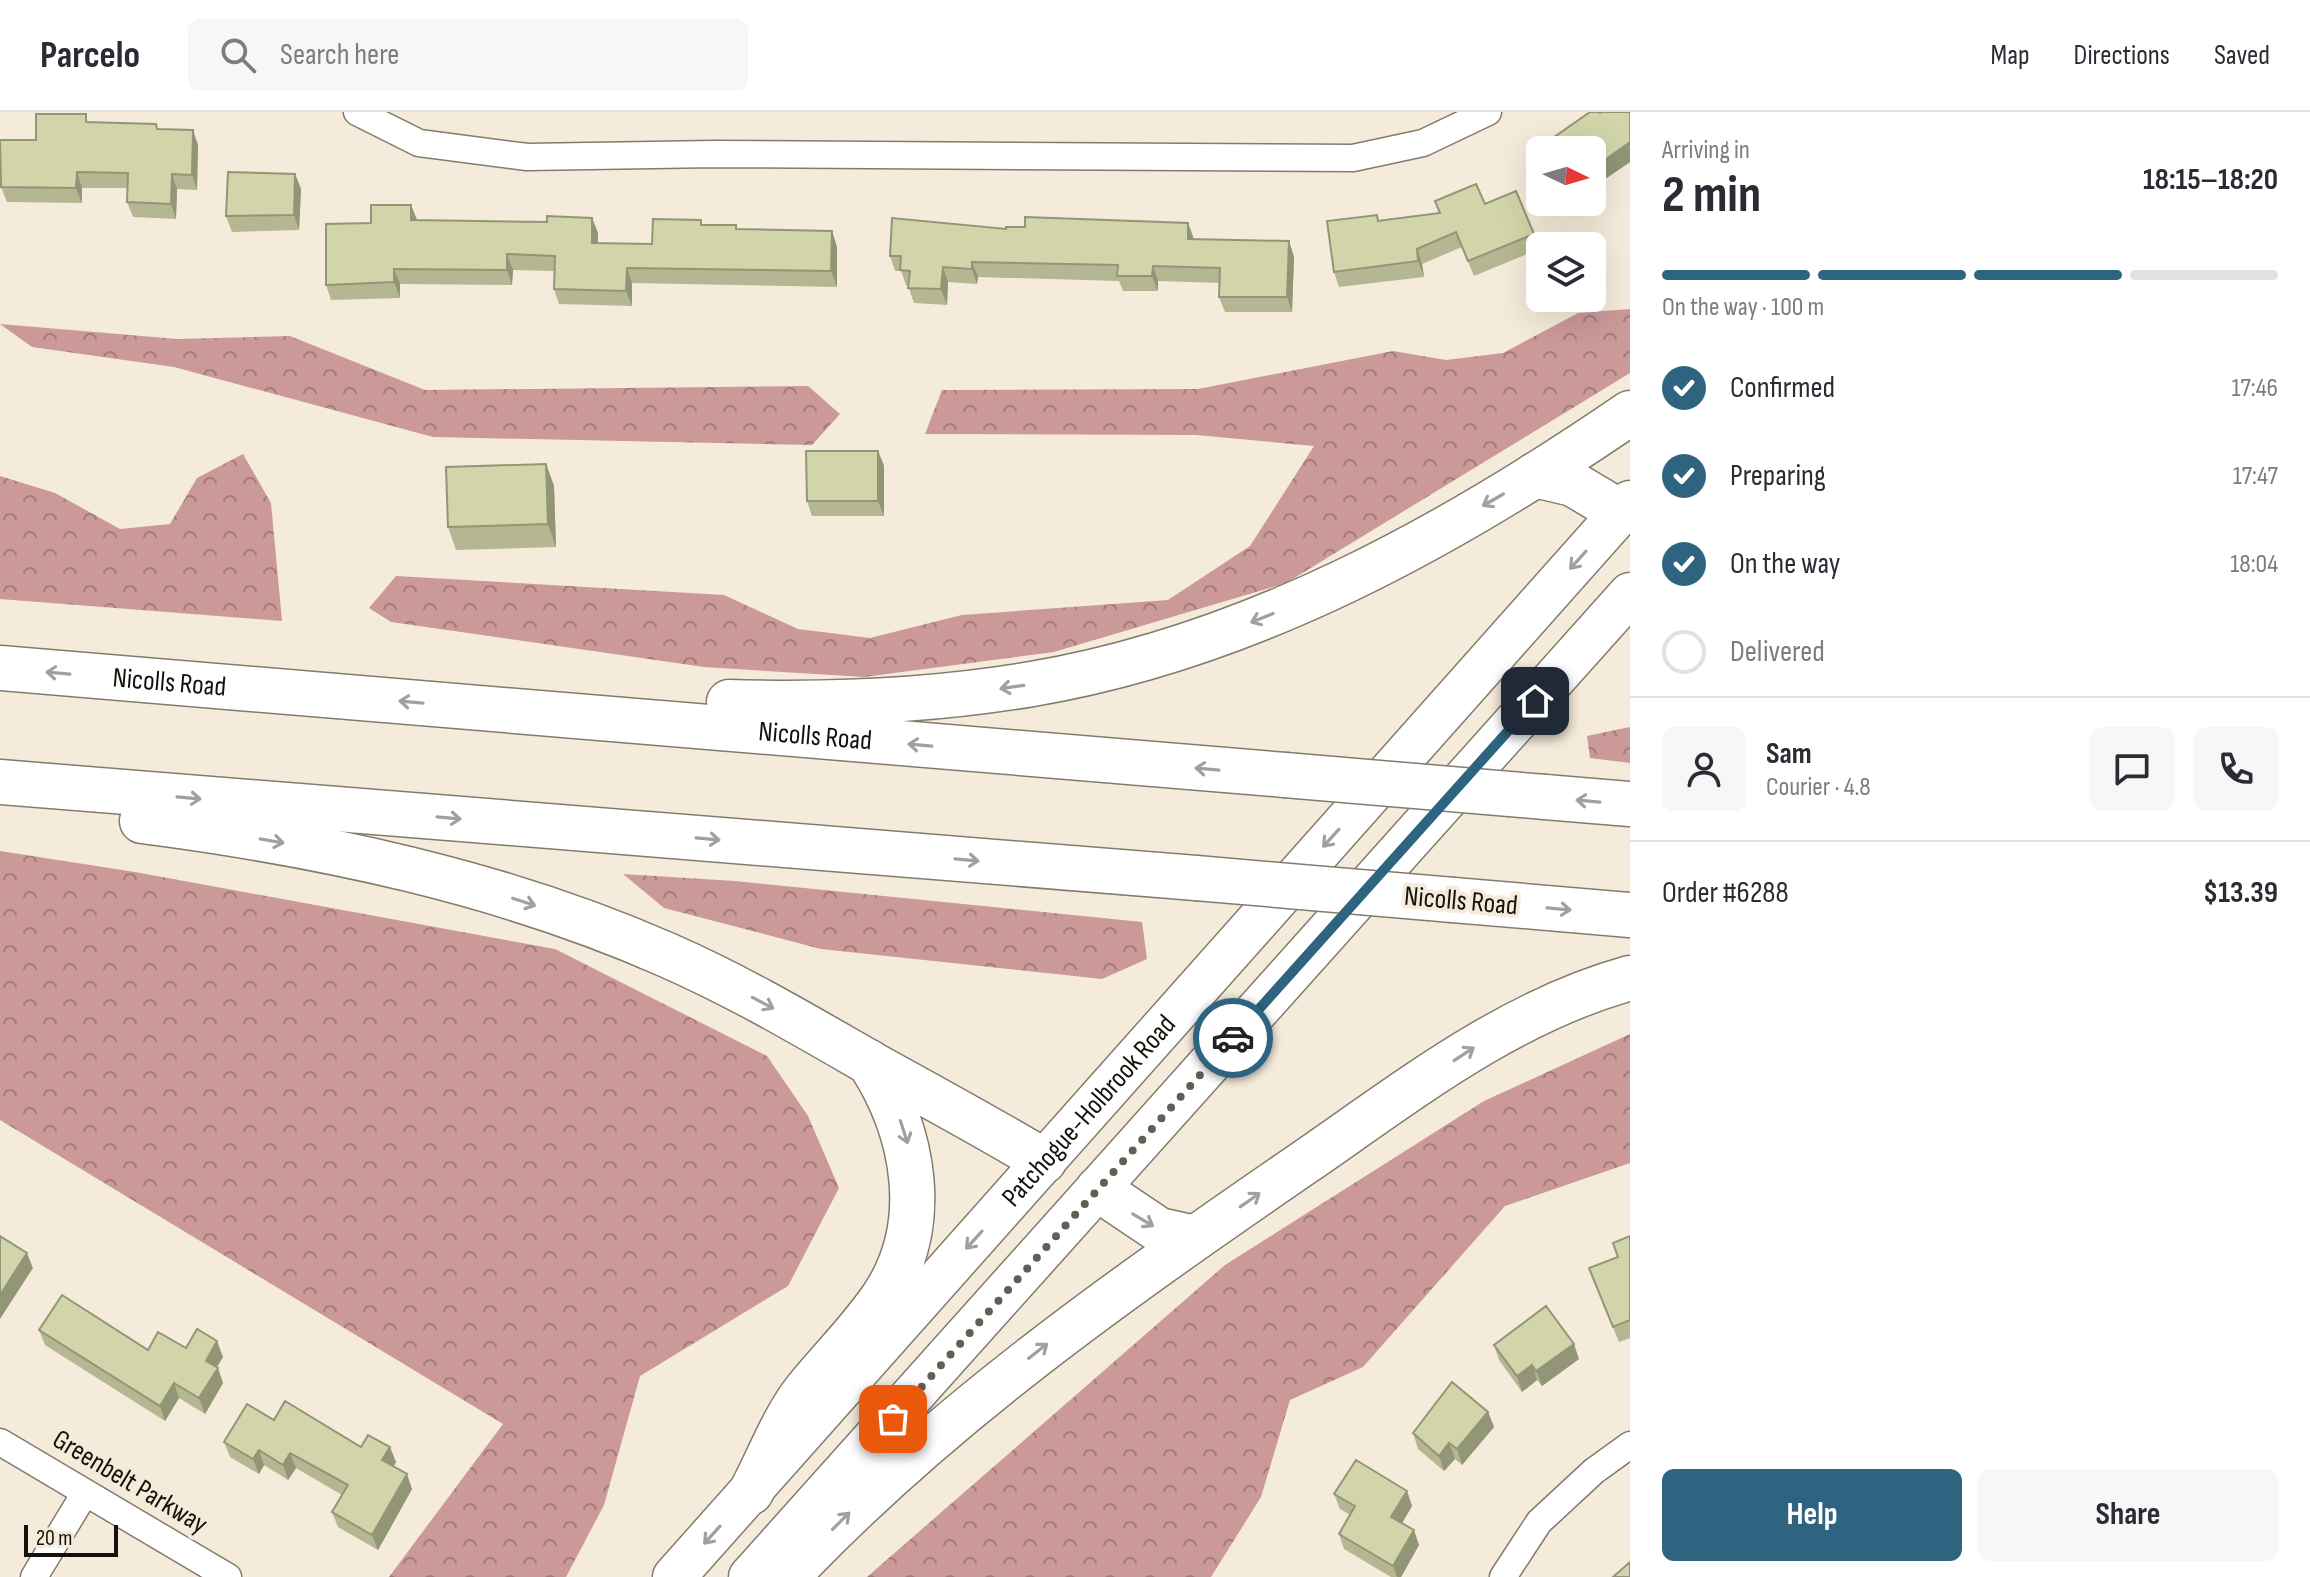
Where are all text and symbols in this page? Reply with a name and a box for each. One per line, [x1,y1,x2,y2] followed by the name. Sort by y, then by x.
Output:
[188,19,748,91] search box
[40,33,140,78] text: Parcelo
[216,33,260,77] icon: search
[280,37,399,73] text: Search here
[1991,39,2030,72] text: Map
[2074,39,2170,72] text: Directions
[2214,39,2270,72] text: Saved
[1662,135,1750,166] text: Arriving in
[1526,136,1606,216] north arrow
[1526,136,1606,312] map controls
[2143,162,2278,198] text: 18:15–18:20
[1662,164,1761,227] text: 2 min
[1526,232,1606,312] button: layers
[1662,292,1824,323] text: On the way · 100 m
[1662,366,1706,410] icon: check
[1730,370,1835,406] text: Confirmed
[2232,373,2278,404] text: 17:46
[1662,454,1706,498] icon: check
[1730,458,1826,494] text: Preparing
[2233,461,2278,492] text: 17:47
[1482,492,1505,508] one-way arrow
[1662,542,1706,586] icon: check
[1730,546,1840,582] text: On the way
[1569,549,1587,569] one-way arrow
[2230,549,2278,580] text: 18:04
[1250,612,1275,626] one-way arrow
[1730,634,1825,670] text: Delivered
[111,661,228,703] street label: Nicolls Road
[45,665,72,680] one-way arrow
[1501,667,1569,735] pin
[1513,679,1557,723] icon: home
[1000,680,1025,695] one-way arrow
[398,694,425,709] one-way arrow
[757,715,873,757] street label: Nicolls Road
[1662,727,1746,811] button: person
[2090,727,2174,811] button: chat
[2194,727,2278,811] button: phone
[1766,736,1812,772] text: Sam
[907,737,934,752] one-way arrow
[1194,761,1221,776] one-way arrow
[1766,772,1871,803] text: Courier · 4.8
[175,790,202,805] one-way arrow
[1575,793,1602,808] one-way arrow
[435,811,462,826] one-way arrow
[1322,828,1340,848] one-way arrow
[694,832,721,847] one-way arrow
[259,834,284,849] one-way arrow
[953,853,980,868] one-way arrow
[1662,875,1789,911] text: Order #6288
[2203,875,2278,911] text: $13.39
[1403,880,1519,922] street label: Nicolls Road
[512,896,537,911] one-way arrow
[1545,902,1572,917] one-way arrow
[751,996,775,1012] one-way arrow
[1193,998,1273,1078] courier
[995,1008,1182,1213] street label: Patchogue-Holbrook Road
[1211,1016,1255,1060] icon: car
[1453,1045,1475,1062] one-way arrow
[897,1118,912,1144] one-way arrow
[1238,1192,1260,1208] one-way arrow
[1131,1213,1154,1229] one-way arrow
[965,1230,983,1250] one-way arrow
[1027,1343,1048,1360] one-way arrow
[859,1385,927,1453] pin
[871,1397,915,1441] icon: bag
[47,1423,214,1541] street label: Greenbelt Parkway
[1662,1469,1962,1561] button: Help
[1978,1469,2278,1561] button: Share
[831,1512,850,1531] one-way arrow
[24,1521,118,1557] scale bar
[704,1524,722,1544] one-way arrow
[36,1525,73,1552] text: 20 m

